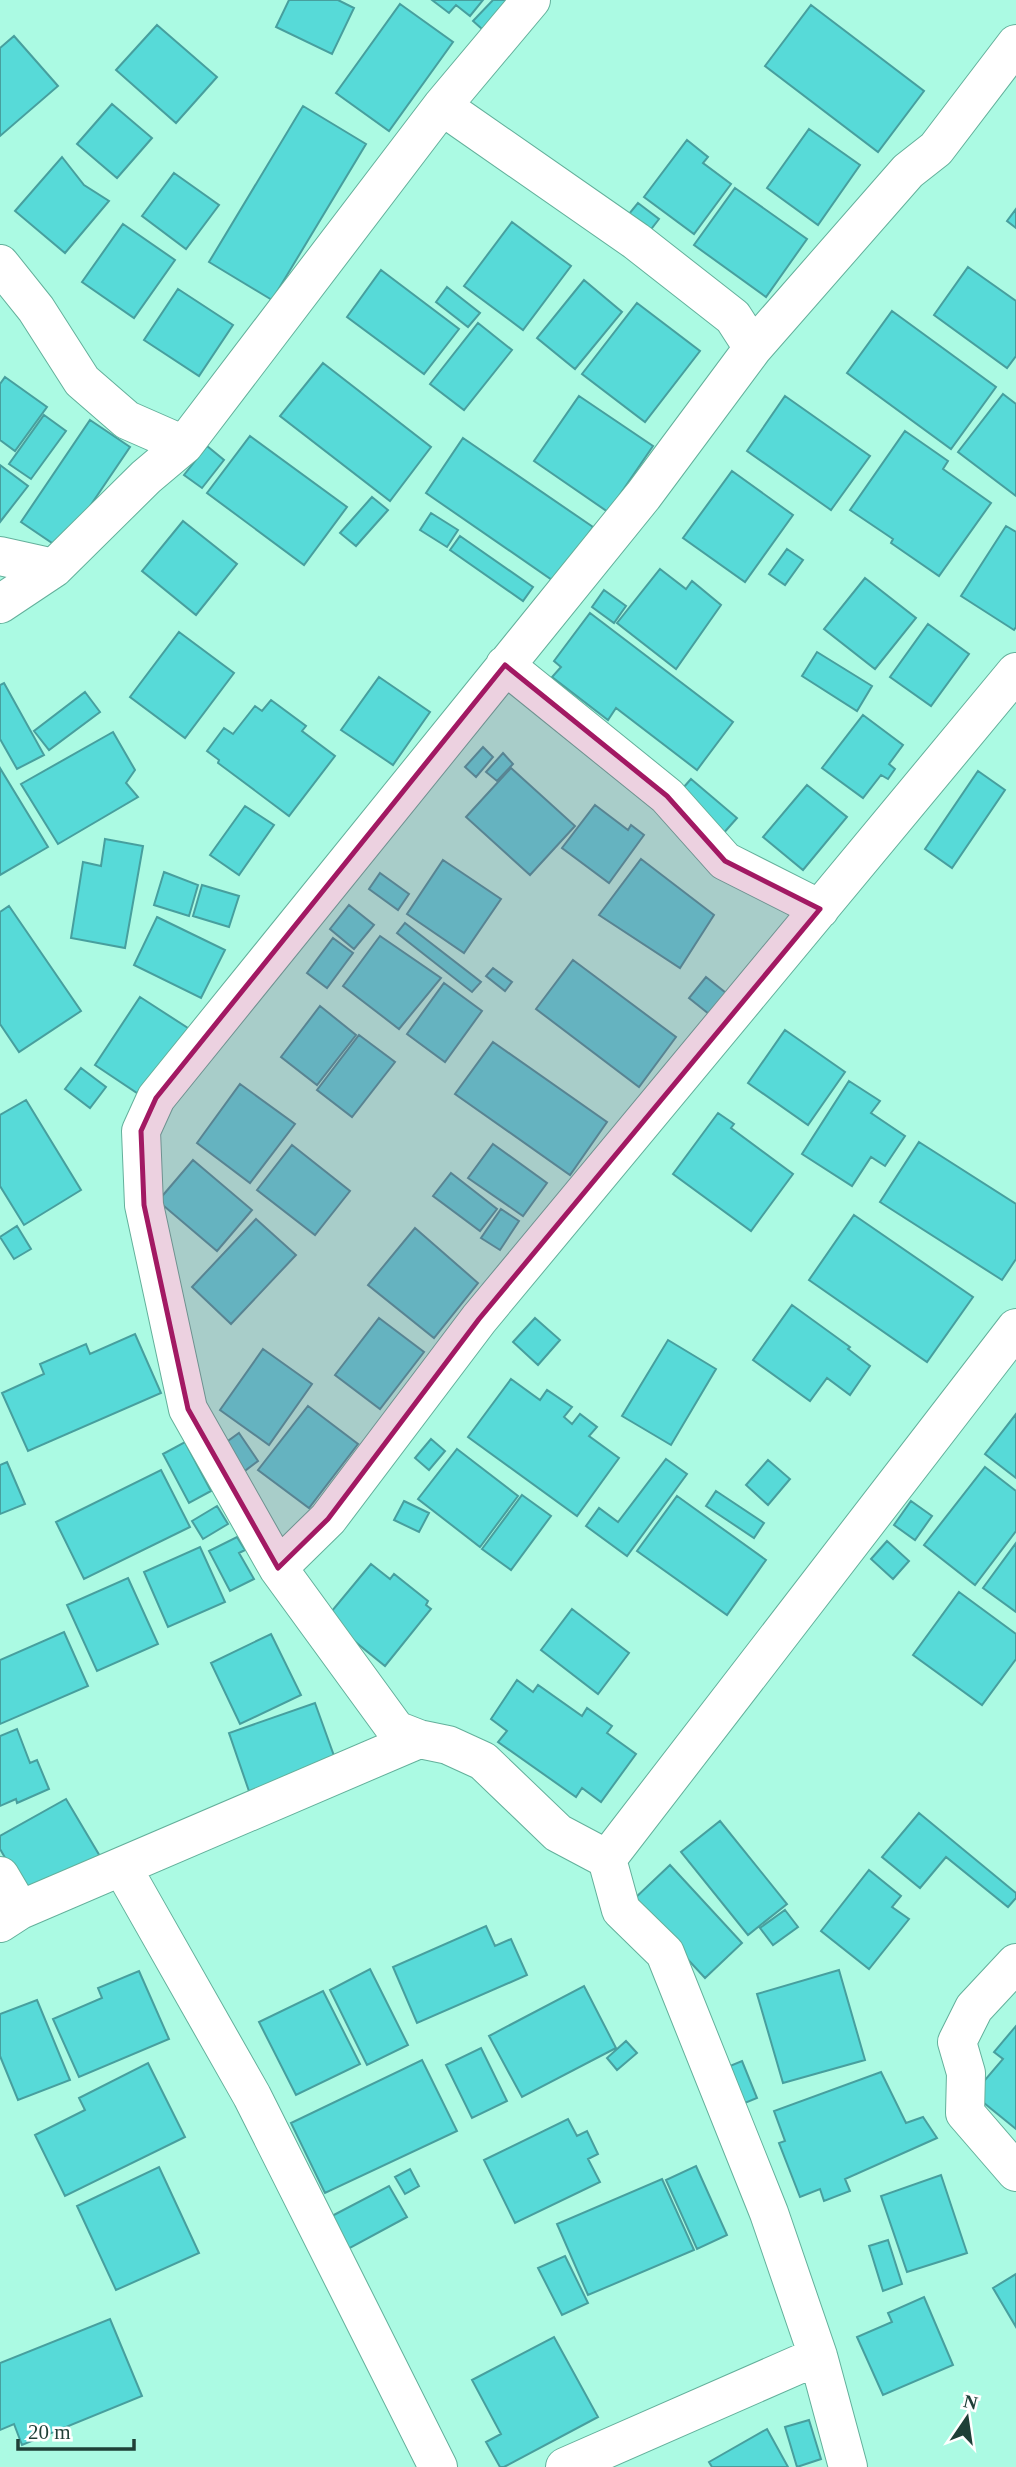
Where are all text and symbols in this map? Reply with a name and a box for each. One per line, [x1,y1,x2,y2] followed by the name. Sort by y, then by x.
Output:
[932,2383,1002,2453] north arrow
[962,2390,980,2414] text: N
[18,2408,133,2452] scale bar
[28,2420,71,2444] text: 20 m

